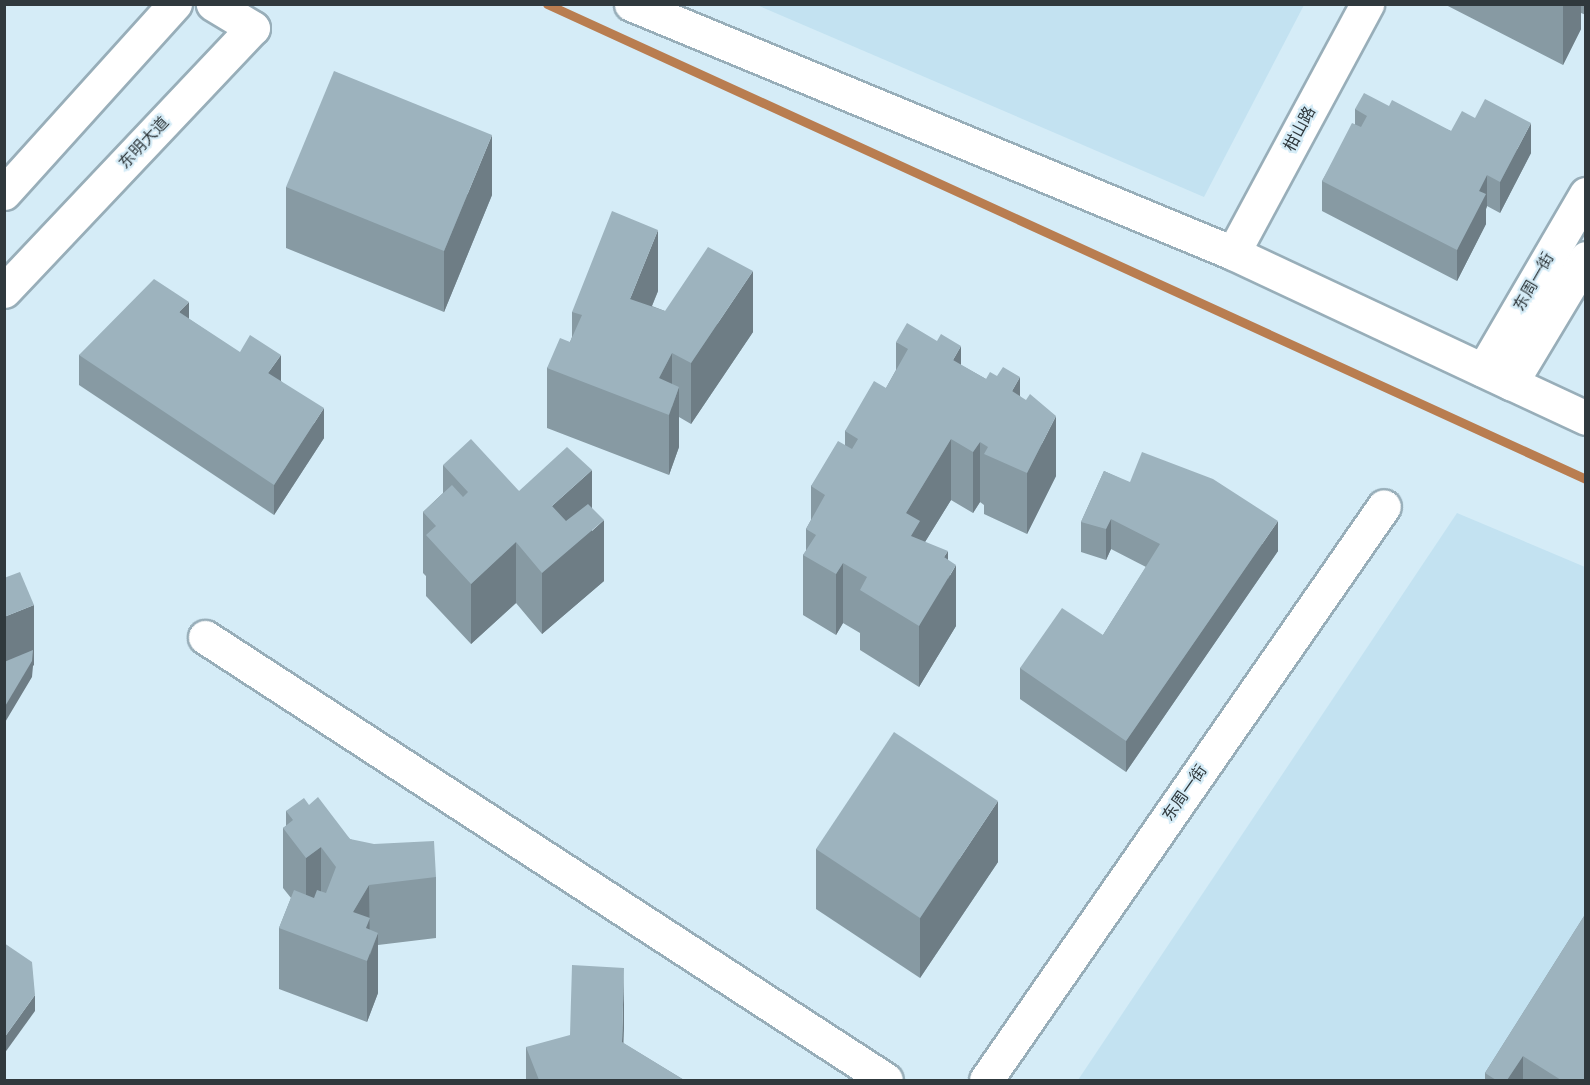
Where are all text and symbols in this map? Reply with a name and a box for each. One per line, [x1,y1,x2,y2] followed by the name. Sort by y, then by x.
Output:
[1280,103,1320,155] street label: 柑山路
[115,113,173,173] street label: 东明大道
[1510,249,1558,315] street label: 东周一街
[1159,761,1211,825] street label: 东周一街

